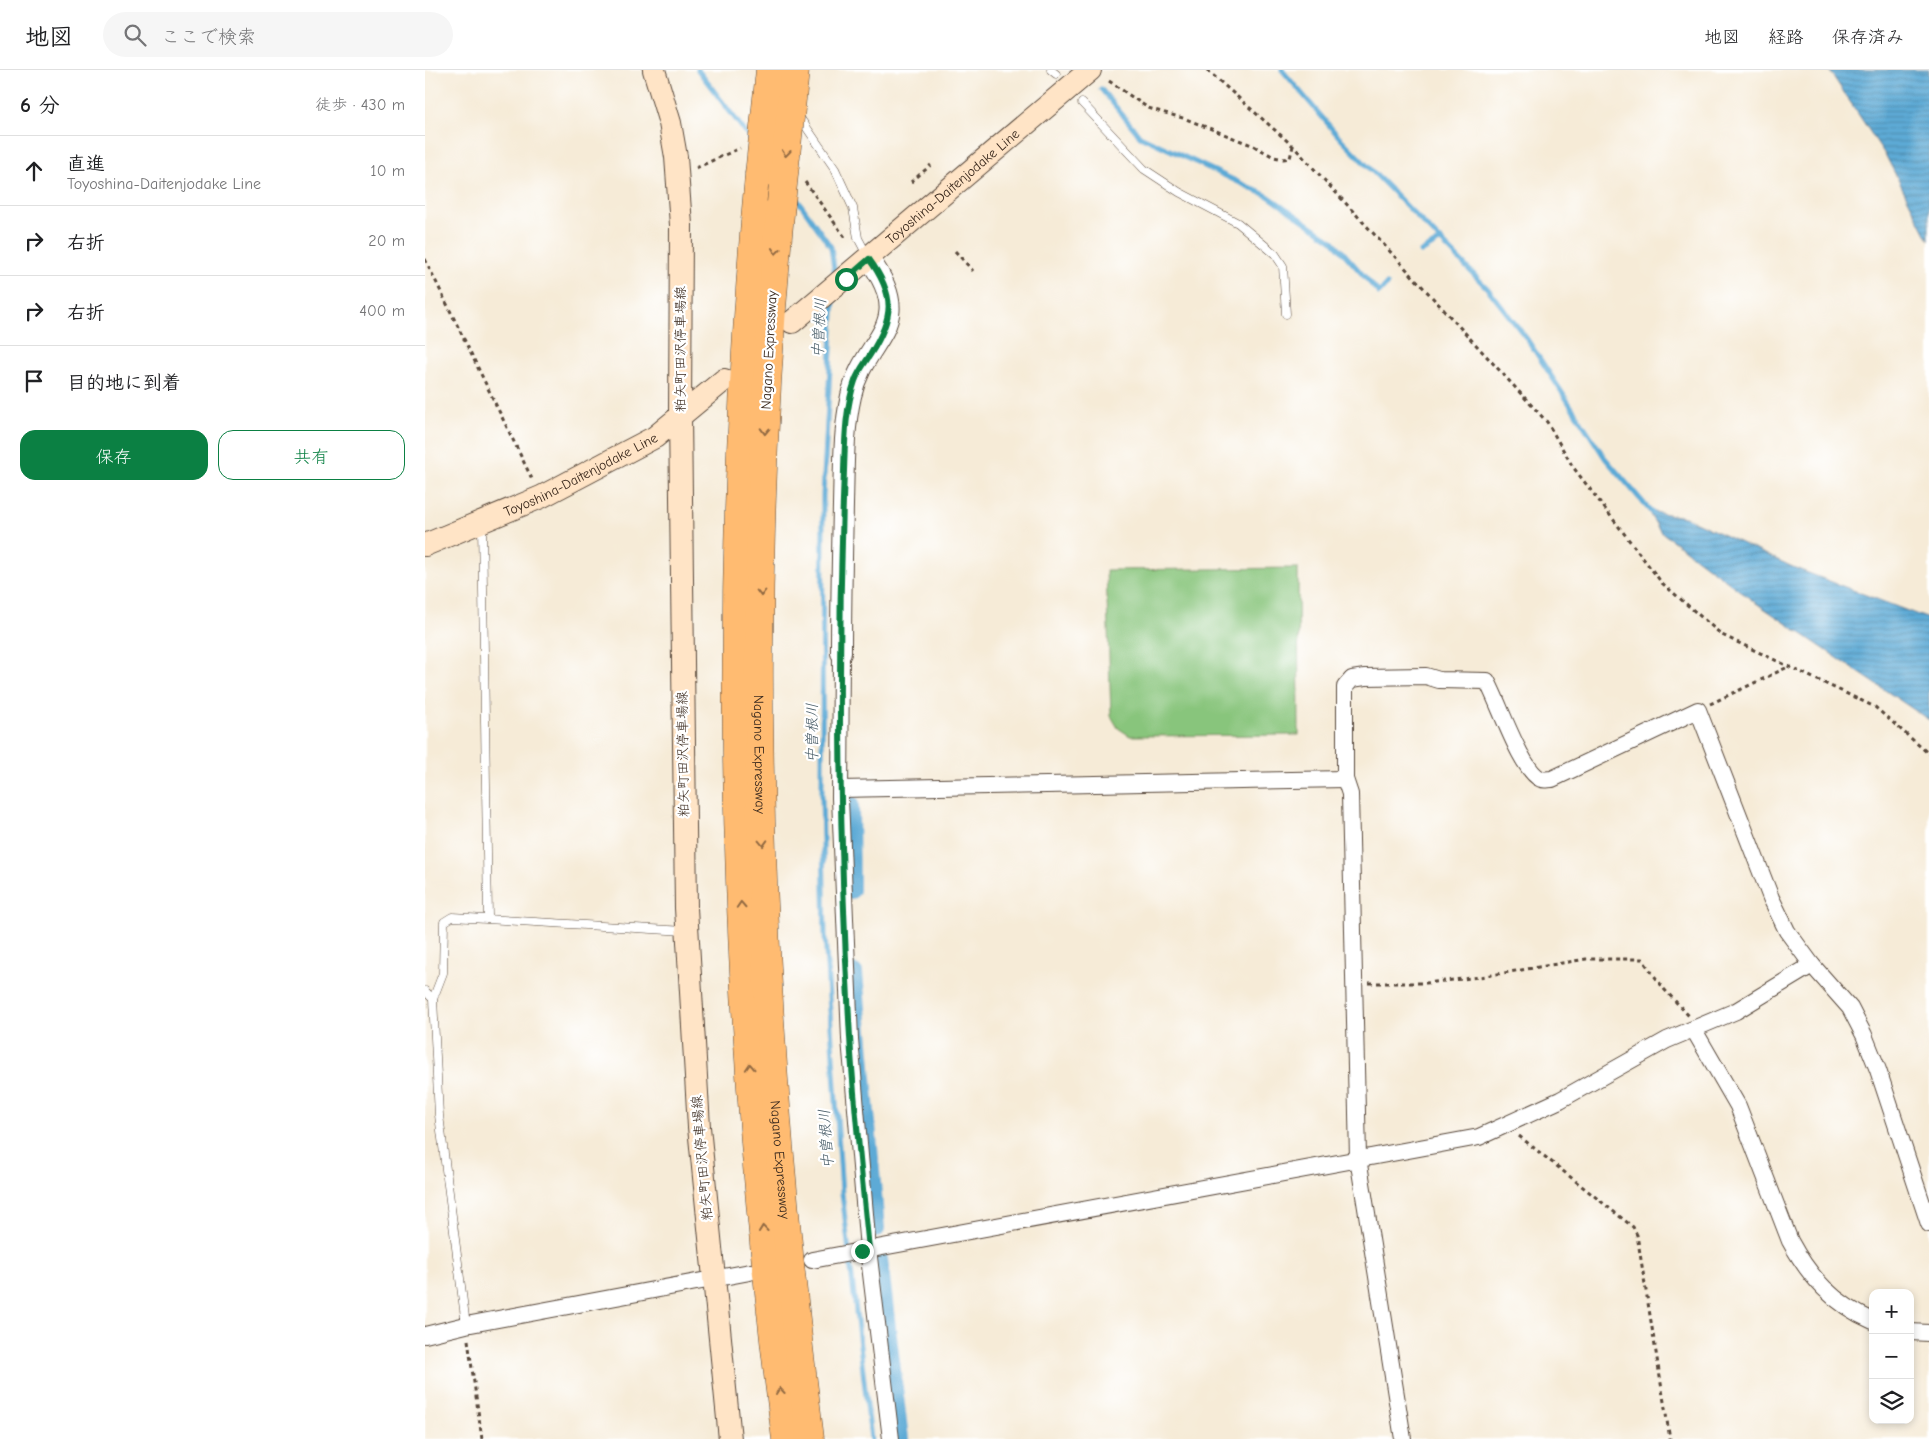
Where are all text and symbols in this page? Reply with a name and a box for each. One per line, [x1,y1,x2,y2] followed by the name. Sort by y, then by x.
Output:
[103,12,453,57] search box
[121,21,149,49] icon: search
[25,23,73,51] text: 地図
[161,26,256,48] text: ここで検索
[1704,27,1740,48] text: 地図
[1768,27,1804,48] text: 経路
[1832,27,1904,48] text: 保存済み
[20,93,59,117] text: 6 分
[315,96,405,114] text: 徒歩 · 430 m
[882,125,1023,248] street label: Toyoshina-Daitenjodake Line
[781,150,792,158] one-way arrow
[67,153,105,175] text: 直進
[20,157,48,185] icon: ahead
[370,162,405,180] text: 10 m
[67,175,261,193] text: Toyoshina-Daitenjodake Line
[20,227,48,255] icon: right
[67,232,105,254] text: 右折
[368,232,405,250] text: 20 m
[771,247,782,255] one-way arrow
[835,268,858,291] route start
[672,286,689,412] street label: 粕矢町田沢停車場線
[757,289,781,410] street label: Nagano Expressway
[20,297,48,325] icon: right
[808,298,830,358] water label: 中曽根川
[67,302,105,324] text: 右折
[359,302,405,320] text: 400 m
[20,367,48,395] icon: arrive
[67,372,181,394] text: 目的地に到着
[760,427,770,435] one-way arrow
[501,429,660,520] street label: Toyoshina-Daitenjodake Line
[20,430,208,480] button: 保存
[218,430,405,480] button: 共有
[756,590,766,597] one-way arrow
[673,691,693,817] street label: 粕矢町田沢停車場線
[750,695,769,815] street label: Nagano Expressway
[803,703,821,763] water label: 中曽根川
[758,840,768,847] one-way arrow
[736,901,746,908] one-way arrow
[744,1063,755,1071] one-way arrow
[688,1094,716,1222] street label: 粕矢町田沢停車場線
[767,1100,794,1221] street label: Nagano Expressway
[815,1108,837,1170] water label: 中曽根川
[758,1225,769,1233] one-way arrow
[851,1240,874,1263] route end
[1869,1289,1914,1424] map controls
[1869,1289,1914,1334] button: +
[1869,1334,1914,1379] button: −
[1869,1379,1914,1424] button: layers
[775,1386,786,1394] one-way arrow

